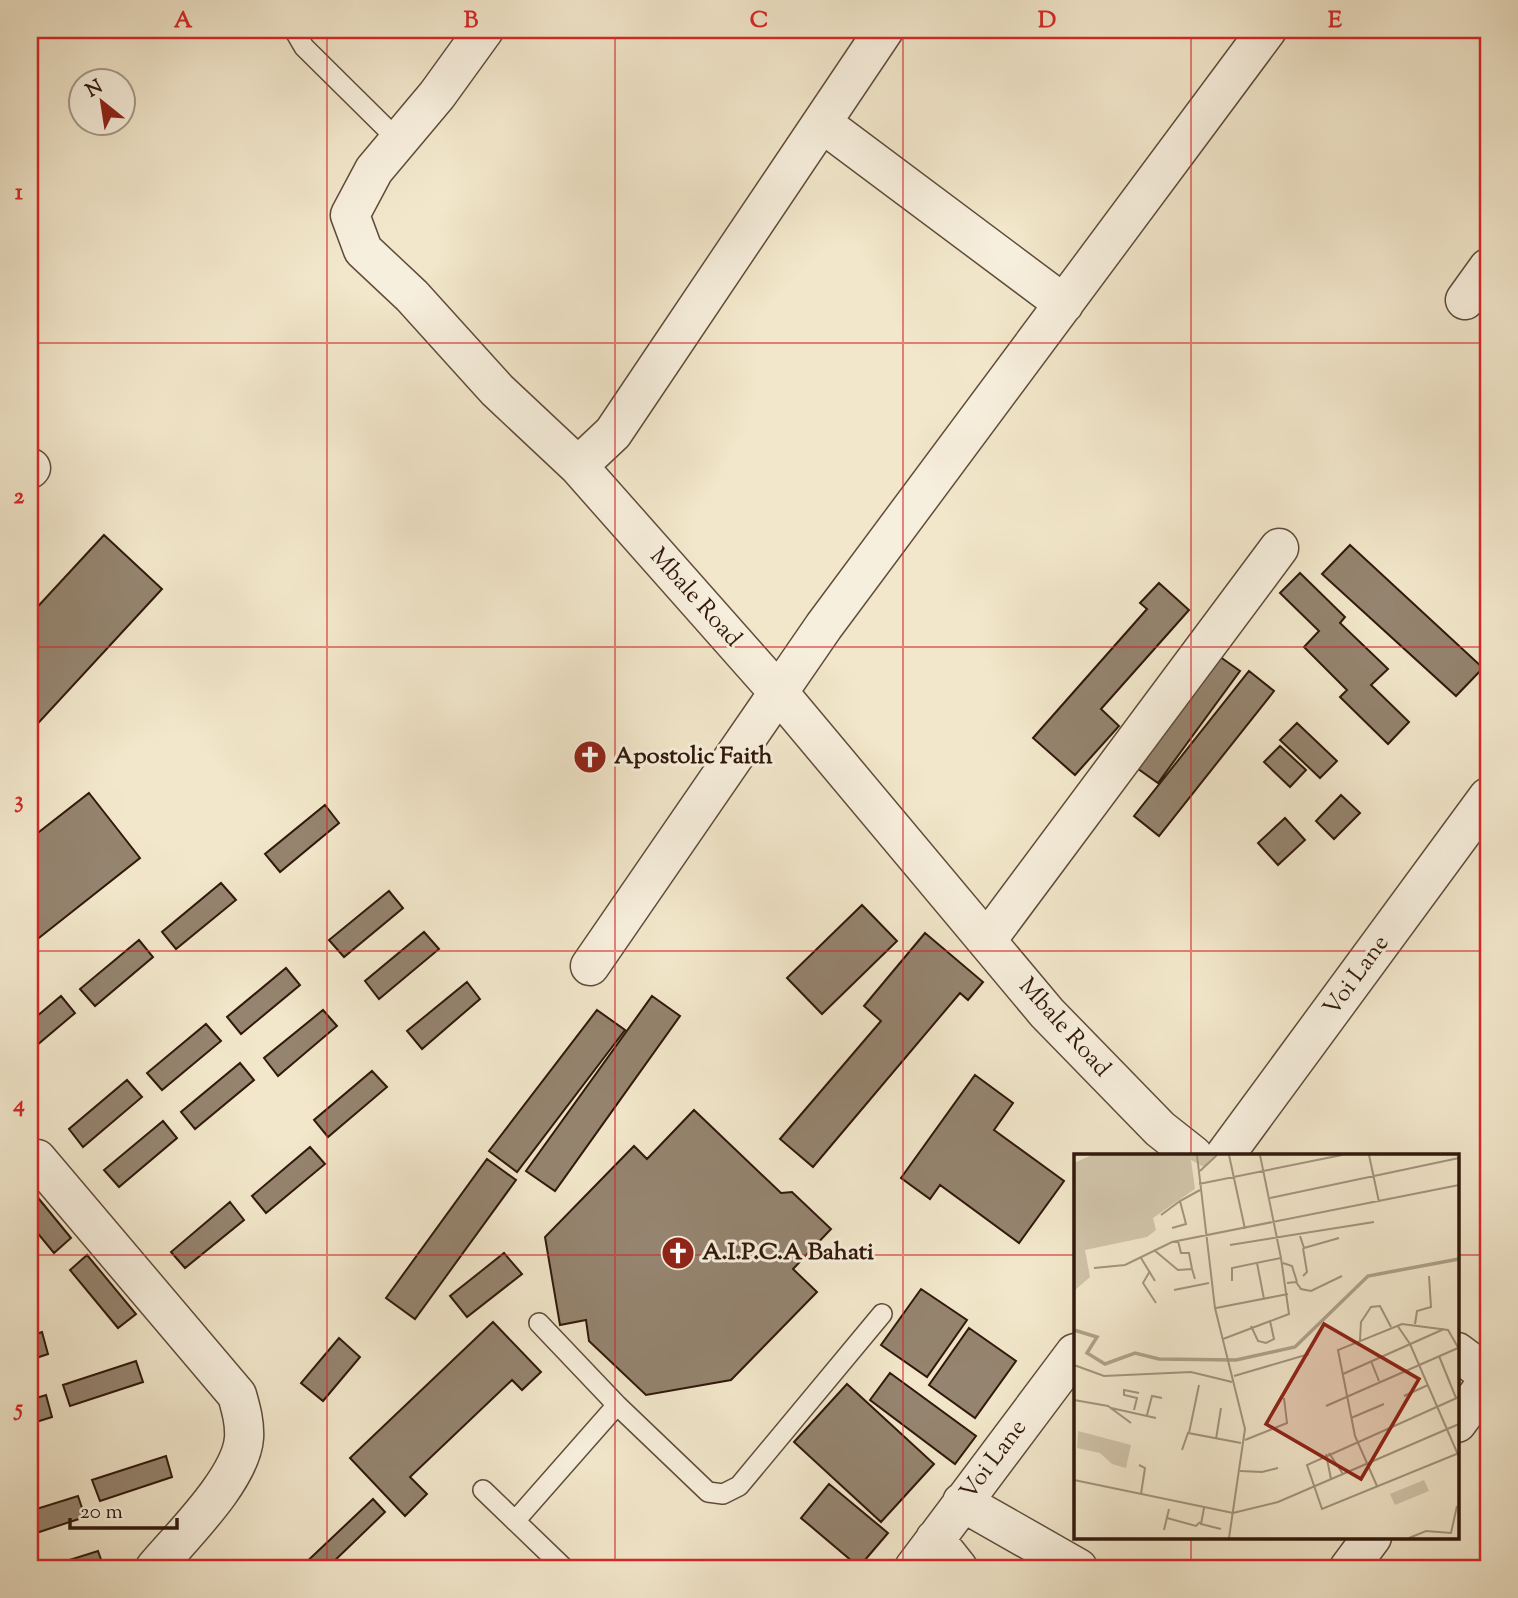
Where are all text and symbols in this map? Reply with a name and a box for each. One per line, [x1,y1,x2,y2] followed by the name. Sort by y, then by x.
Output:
[174,5,193,38] text: A
[464,5,479,38] text: B
[750,5,768,38] text: C
[1038,5,1056,38] text: D
[1328,5,1342,38] text: E
[66,66,136,136] north arrow
[81,74,108,105] text: N
[15,177,23,210] text: 1
[14,481,25,514] text: 2
[641,541,749,656] street label: Mbale Road
[571,738,609,776] church icon: Apostolic Faith
[614,740,774,774] place label: Apostolic Faith
[14,785,24,818] text: 3
[1316,928,1398,1024] street label: Voi Lane
[1010,971,1118,1086] street label: Mbale Road
[12,1089,25,1122] text: 4
[1074,1154,1458,1538] inset map
[659,1234,697,1272] church icon: A.I.P.C.A Bahati
[702,1236,874,1270] place label: A.I.P.C.A Bahati
[13,1393,23,1426] text: 5
[953,1413,1035,1507] street label: Voi Lane
[70,1486,177,1530] scale bar
[80,1498,123,1528] text: 20 m

